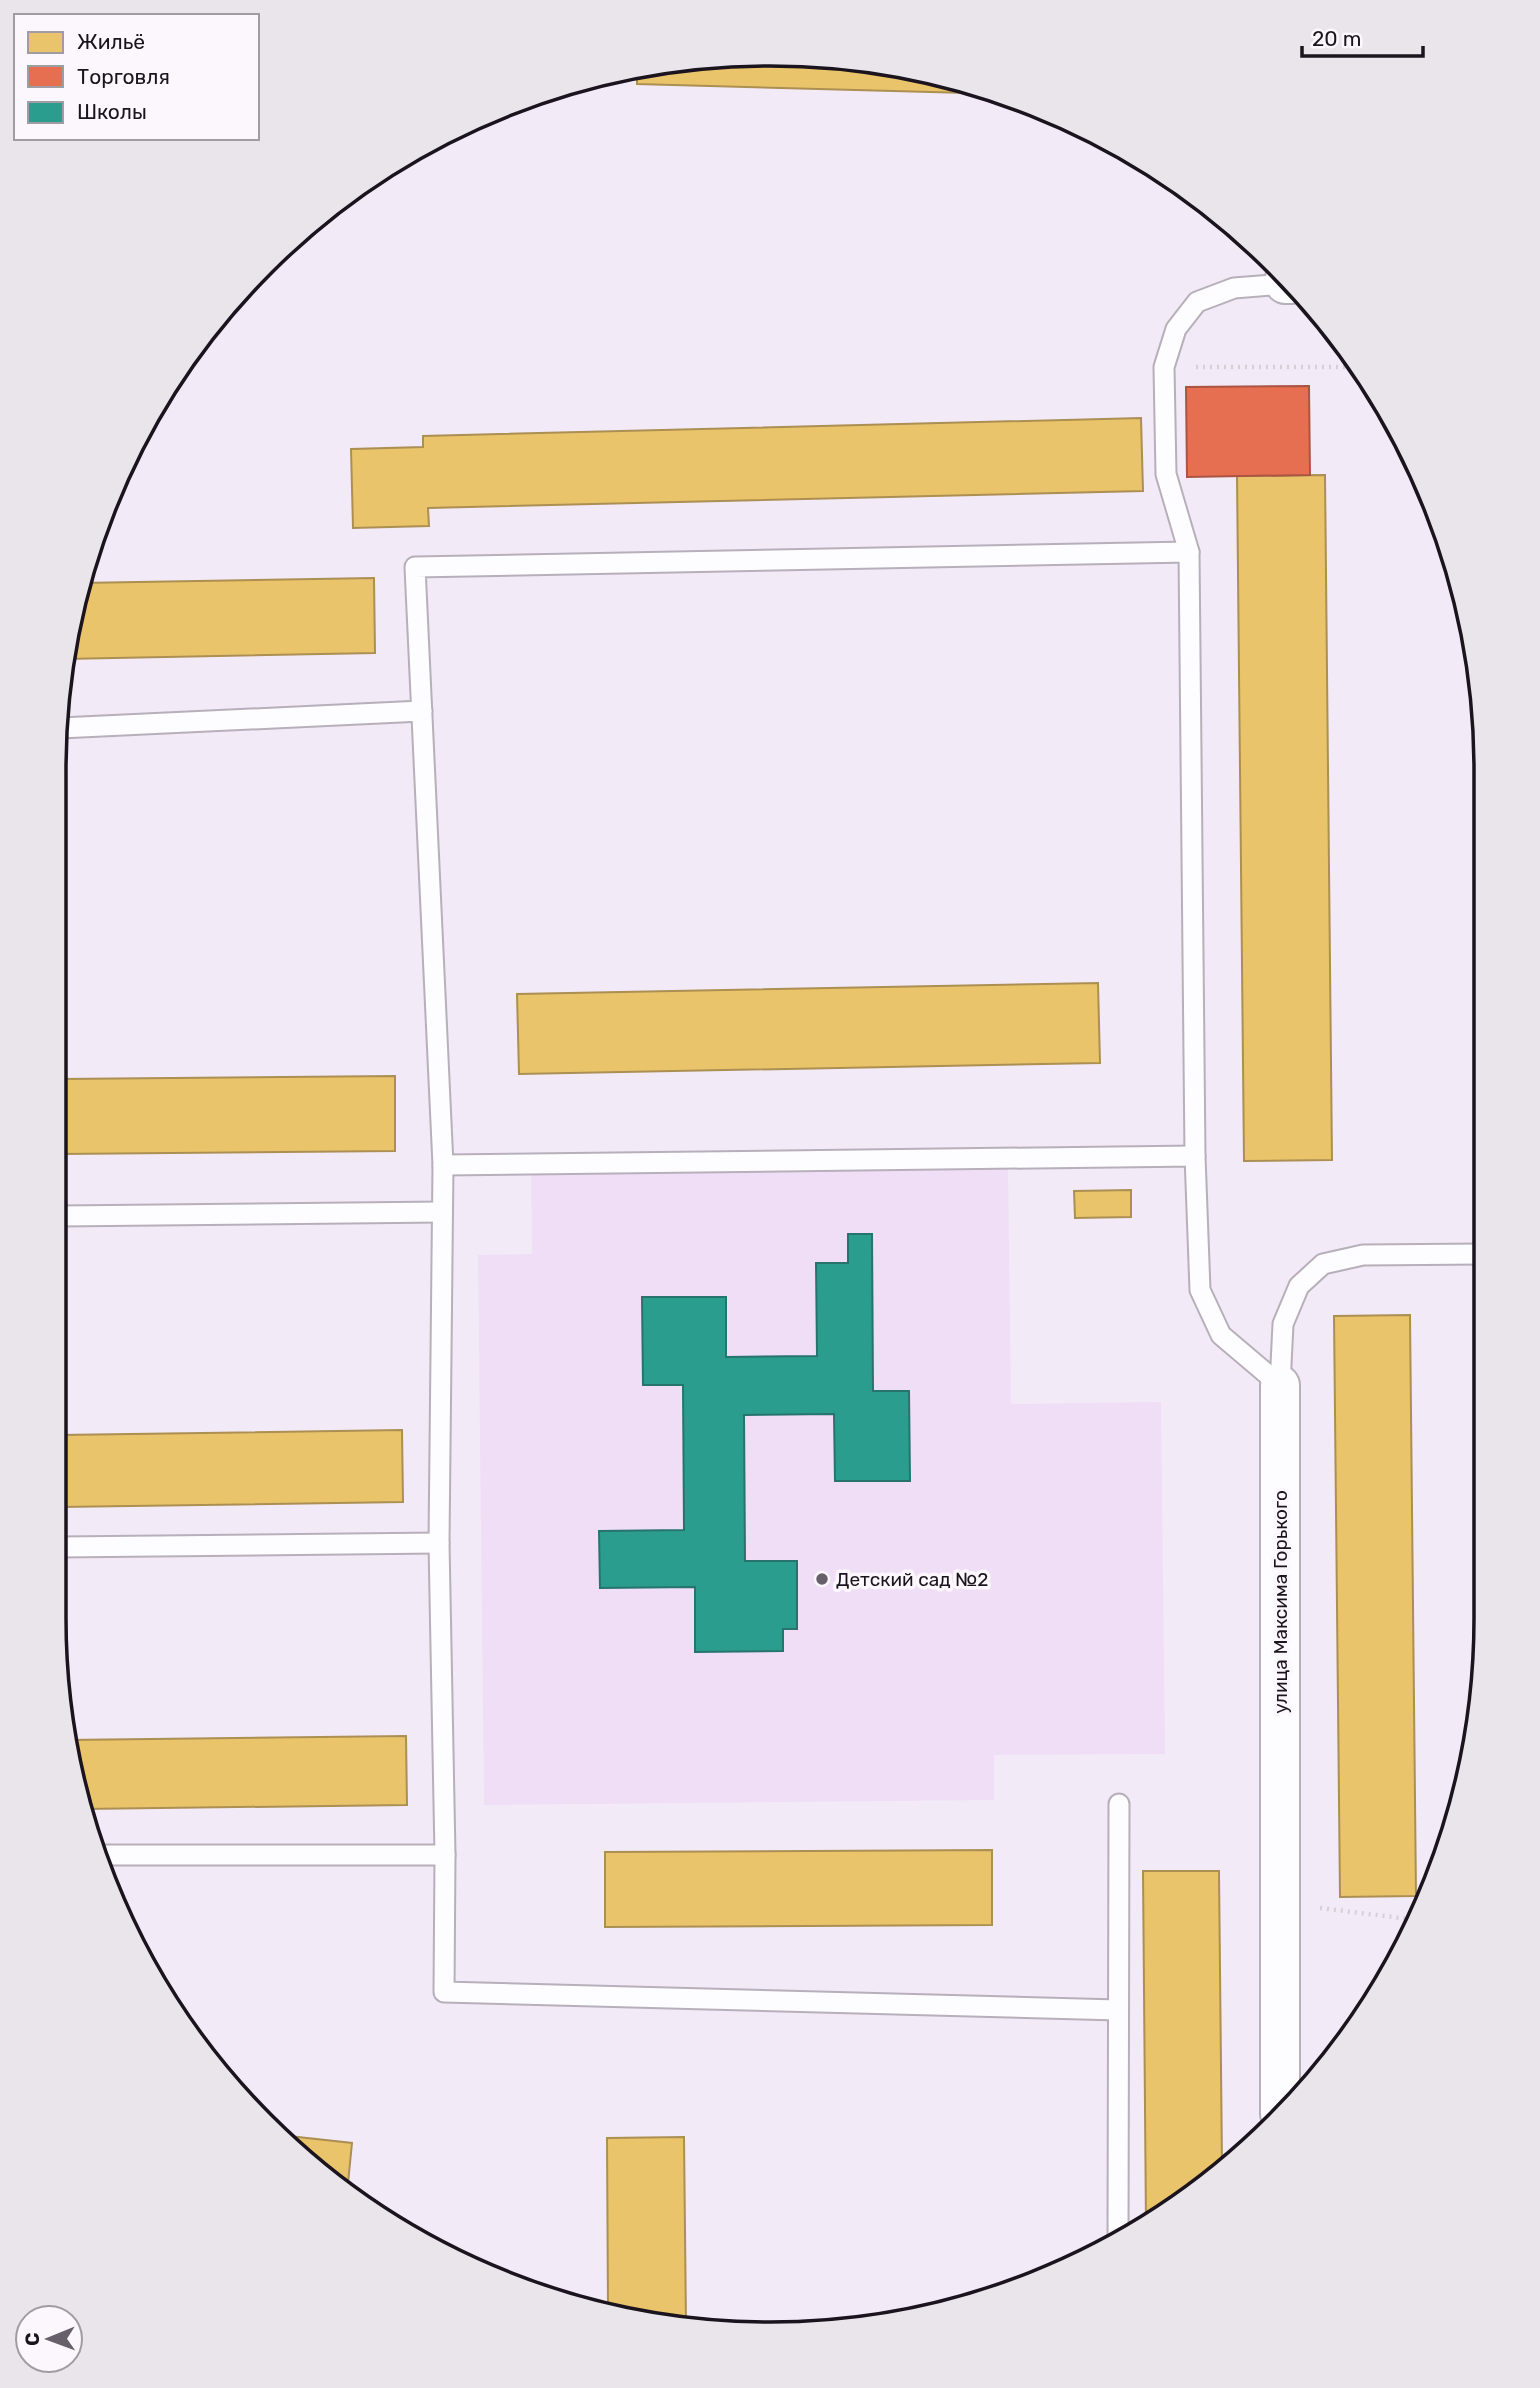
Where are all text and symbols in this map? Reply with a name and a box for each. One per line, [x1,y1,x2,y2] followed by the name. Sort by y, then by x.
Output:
[14,14,259,140] legend
[1302,14,1423,58] scale bar
[1312,26,1361,51] text: 20 m
[77,29,145,54] text: Жильё
[77,64,170,89] text: Торговля
[77,99,147,124] text: Школы
[1269,1490,1292,1714] street label: улица Максима Горького
[836,1568,988,1591] place label: Детский сад №2
[814,1571,830,1587] marker: Детский сад №2
[14,2304,84,2374] north arrow
[21,2332,44,2346] text: С

